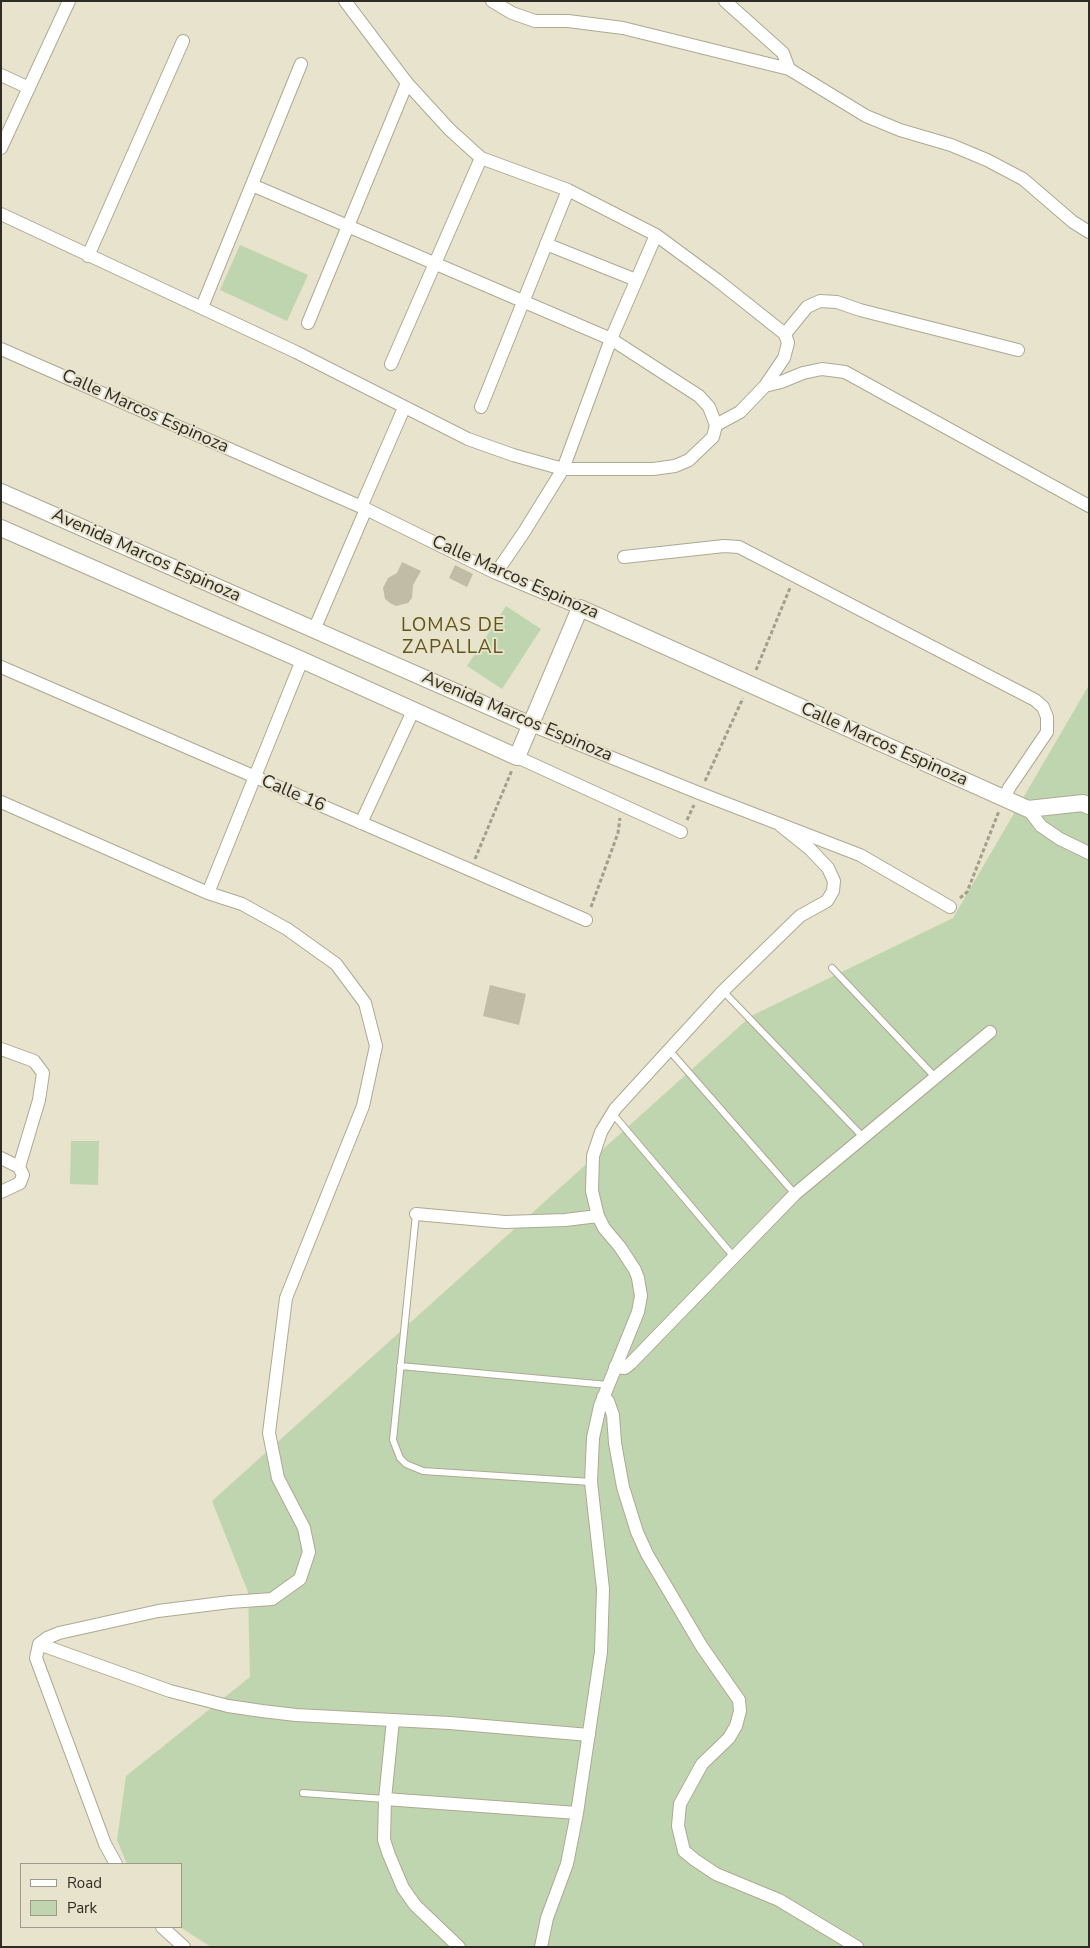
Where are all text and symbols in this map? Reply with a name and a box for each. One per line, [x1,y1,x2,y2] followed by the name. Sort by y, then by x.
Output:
[58,365,232,459] street label: Calle Marcos Espinoza
[48,505,244,607] street label: Avenida Marcos Espinoza
[428,531,602,625] street label: Calle Marcos Espinoza
[400,615,506,659] district label: LOMAS DE ZAPALLAL
[419,667,615,767] street label: Avenida Marcos Espinoza
[797,698,971,792] street label: Calle Marcos Espinoza
[258,771,328,817] street label: Calle 16
[20,1863,182,1928] legend
[67,1873,102,1893] text: Road
[67,1898,97,1918] text: Park

